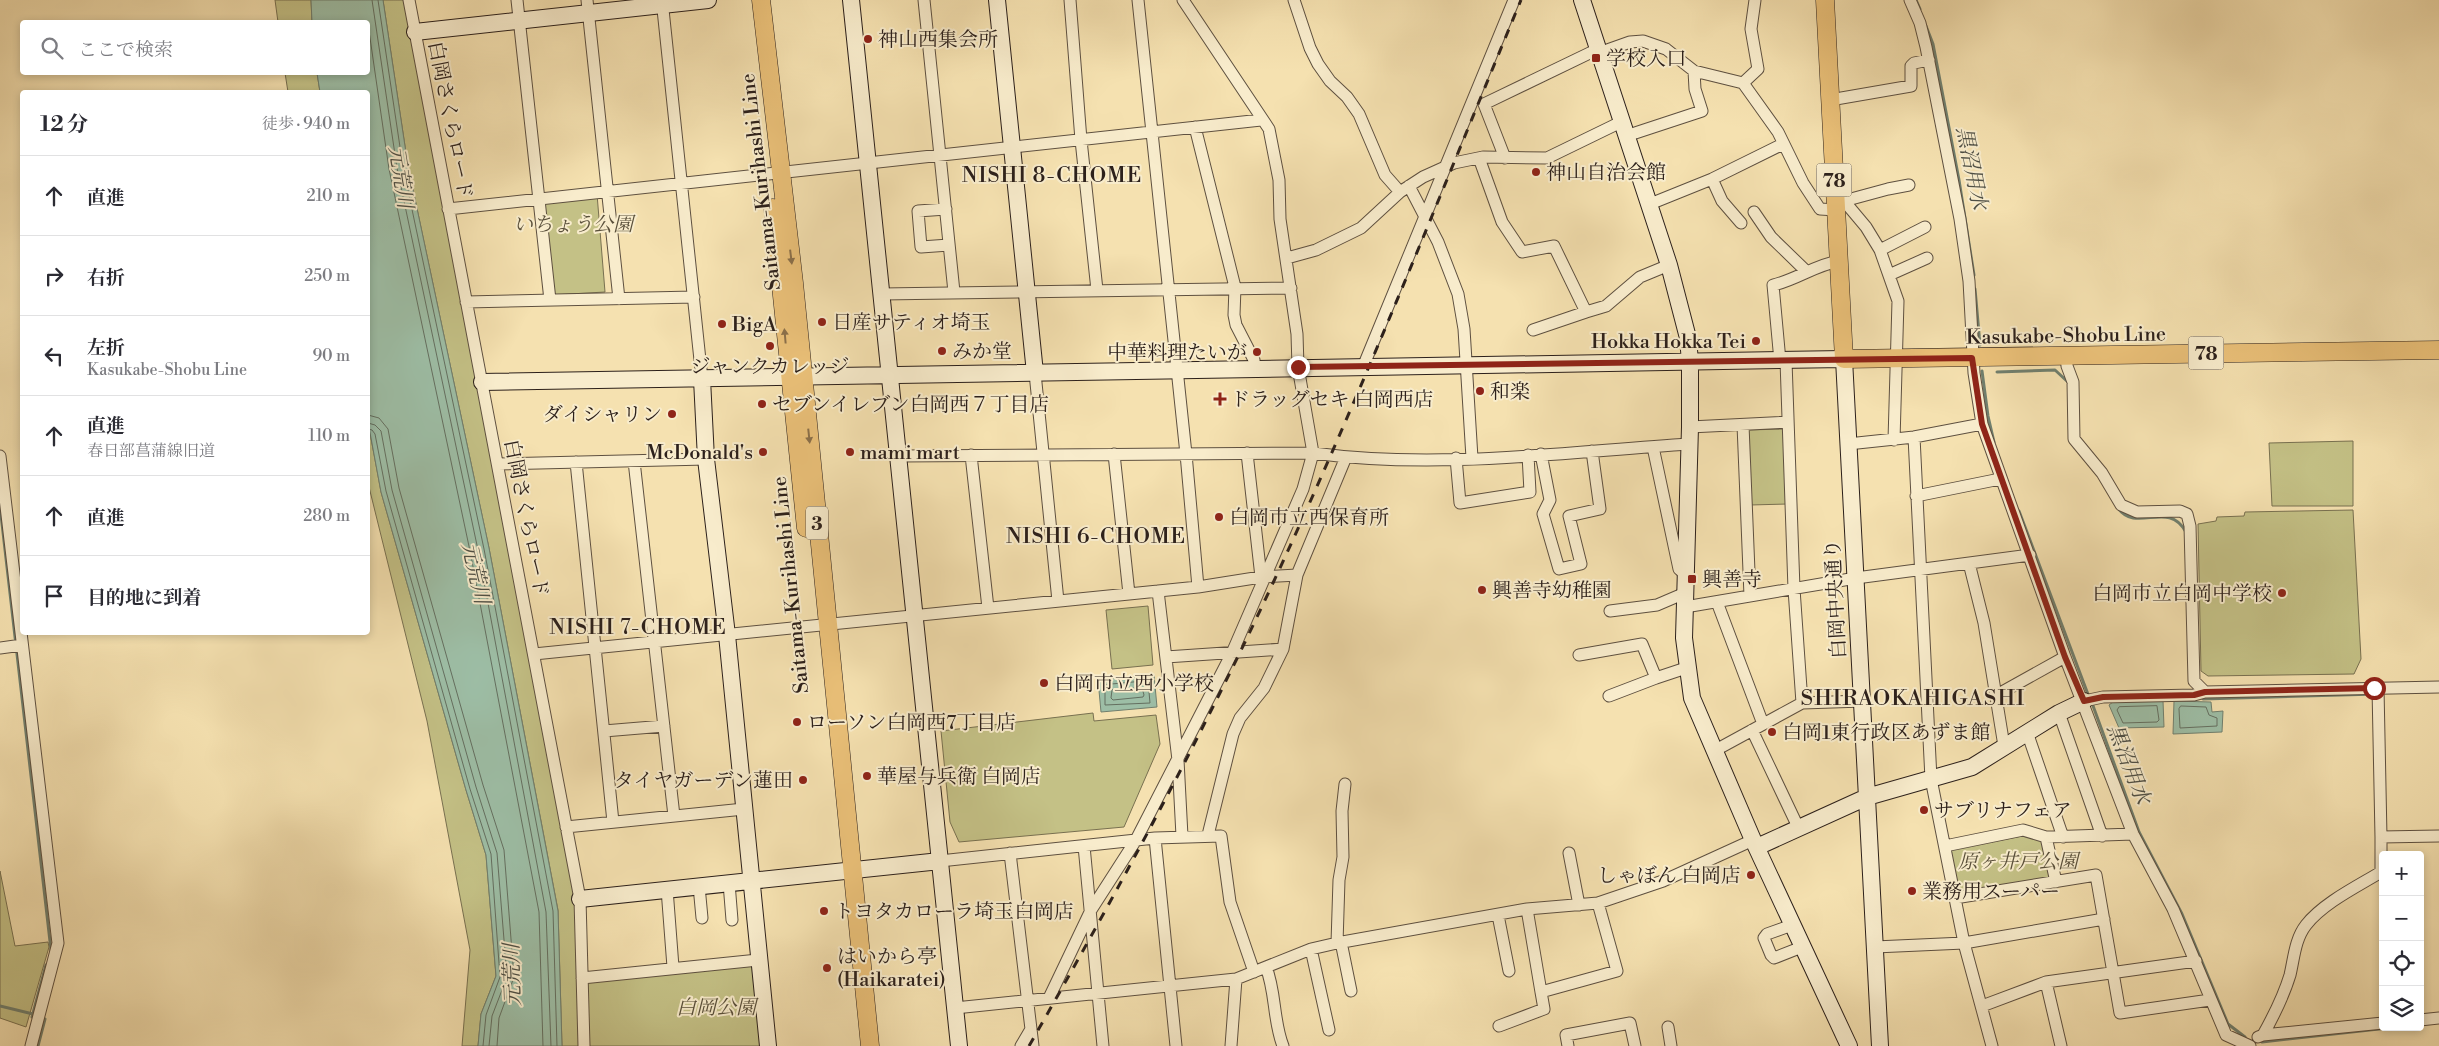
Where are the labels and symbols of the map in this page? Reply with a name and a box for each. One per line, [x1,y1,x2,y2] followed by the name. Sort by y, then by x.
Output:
[878,28,998,53] place label: 神山西集会所
[862,33,874,45] marker: 神山西集会所
[422,39,477,201] street label: 白岡さくらロード
[1606,47,1686,72] place label: 学校入口
[1590,52,1602,64] marker: 学校入口
[736,72,787,292] street label: Saitama-Kurihashi Line
[1950,124,1992,214] water label: 黒沼用水
[382,144,418,212] water label: 元荒川
[1546,161,1666,186] place label: 神山自治会館
[962,163,1142,189] district label: NISHI 8-CHOME
[1816,164,1852,196] road number: 78
[1530,166,1542,178] marker: 神山自治会館
[513,213,636,238] park label: いちょう公園
[787,249,795,265] one-way arrow
[832,311,990,336] place label: 日産サティオ埼玉
[731,313,778,338] place label: BigA
[816,316,828,328] marker: 日産サティオ埼玉
[716,318,728,330] marker: BigA
[1966,322,2166,351] street label: Kasukabe-Shobu Line
[781,328,789,344] one-way arrow
[1591,330,1746,355] place label: Hokka Hokka Tei
[1750,335,1762,347] marker: Hokka Hokka Tei
[2188,336,2224,369] road number: 78
[764,340,776,352] marker: ジャンクカレッジ
[952,340,1012,365] place label: みか堂
[1107,341,1247,366] place label: 中華料理たいが
[936,345,948,357] marker: みか堂
[1251,346,1263,358] marker: 中華料理たいが
[691,355,850,380] place label: ジャンクカレッジ
[1287,356,1310,379] route end
[1490,380,1530,405] place label: 和楽
[1474,385,1486,397] marker: 和楽
[1230,388,1434,413] place label: ドラッグセキ 白岡西店
[772,393,1049,418] place label: セブンイレブン白岡西７丁目店
[1214,393,1226,405] marker: ドラッグセキ 白岡西店
[756,398,768,410] marker: セブンイレブン白岡西７丁目店
[543,403,662,428] place label: ダイシャリン
[666,408,678,420] marker: ダイシャリン
[805,428,813,444] one-way arrow
[498,437,553,599] street label: 白岡さくらロード
[646,441,753,466] place label: McDonald's
[860,441,960,466] place label: mami mart
[757,446,769,458] marker: McDonald's
[844,446,856,458] marker: mami mart
[768,475,815,695] street label: Saitama-Kurihashi Line
[806,506,828,540] road number: 3
[1229,506,1389,531] place label: 白岡市立西保育所
[1213,511,1225,523] marker: 白岡市立西保育所
[1006,524,1186,550] district label: NISHI 6-CHOME
[1821,538,1852,659] street label: 白岡中央通り
[455,540,495,609] water label: 元荒川
[1702,568,1762,593] place label: 興善寺
[1686,573,1698,585] marker: 興善寺
[1492,579,1612,604] place label: 興善寺幼稚園
[2092,582,2272,607] place label: 白岡市立白岡中学校
[1476,584,1488,596] marker: 興善寺幼稚園
[2276,587,2288,599] marker: 白岡市立白岡中学校
[549,615,727,641] district label: NISHI 7-CHOME
[1054,672,1214,697] place label: 白岡市立西小学校
[1038,677,1050,689] marker: 白岡市立西小学校
[2363,677,2386,700] route start
[1801,685,2025,712] district label: SHIRAOKAHIGASHI
[807,711,1016,736] place label: ローソン白岡西7丁目店
[791,716,803,728] marker: ローソン白岡西7丁目店
[2101,720,2156,810] water label: 黒沼用水
[1782,721,1991,746] place label: 白岡1東行政区あずま館
[1766,726,1778,738] marker: 白岡1東行政区あずま館
[877,765,1041,790] place label: 華屋与兵衛 白岡店
[614,769,793,794] place label: タイヤガーデン蓮田
[861,770,873,782] marker: 華屋与兵衛 白岡店
[797,774,809,786] marker: タイヤガーデン蓮田
[1934,799,2072,824] place label: サブリナフェア
[1918,804,1930,816] marker: サブリナフェア
[1958,850,2081,875] park label: 原ヶ井戸公園
[1597,864,1741,889] place label: しゃぼん 白岡店
[1745,869,1757,881] marker: しゃぼん 白岡店
[1922,880,2060,905] place label: 業務用スーパー
[1906,885,1918,897] marker: 業務用スーパー
[834,900,1074,925] place label: トヨタカローラ埼玉白岡店
[818,905,830,917] marker: トヨタカローラ埼玉白岡店
[499,941,527,1007] water label: 元荒川
[837,945,946,993] place label: はいから亭 (Haikaratei)
[821,962,833,974] marker: はいから亭 (Haikaratei)
[676,996,759,1021] park label: 白岡公園

